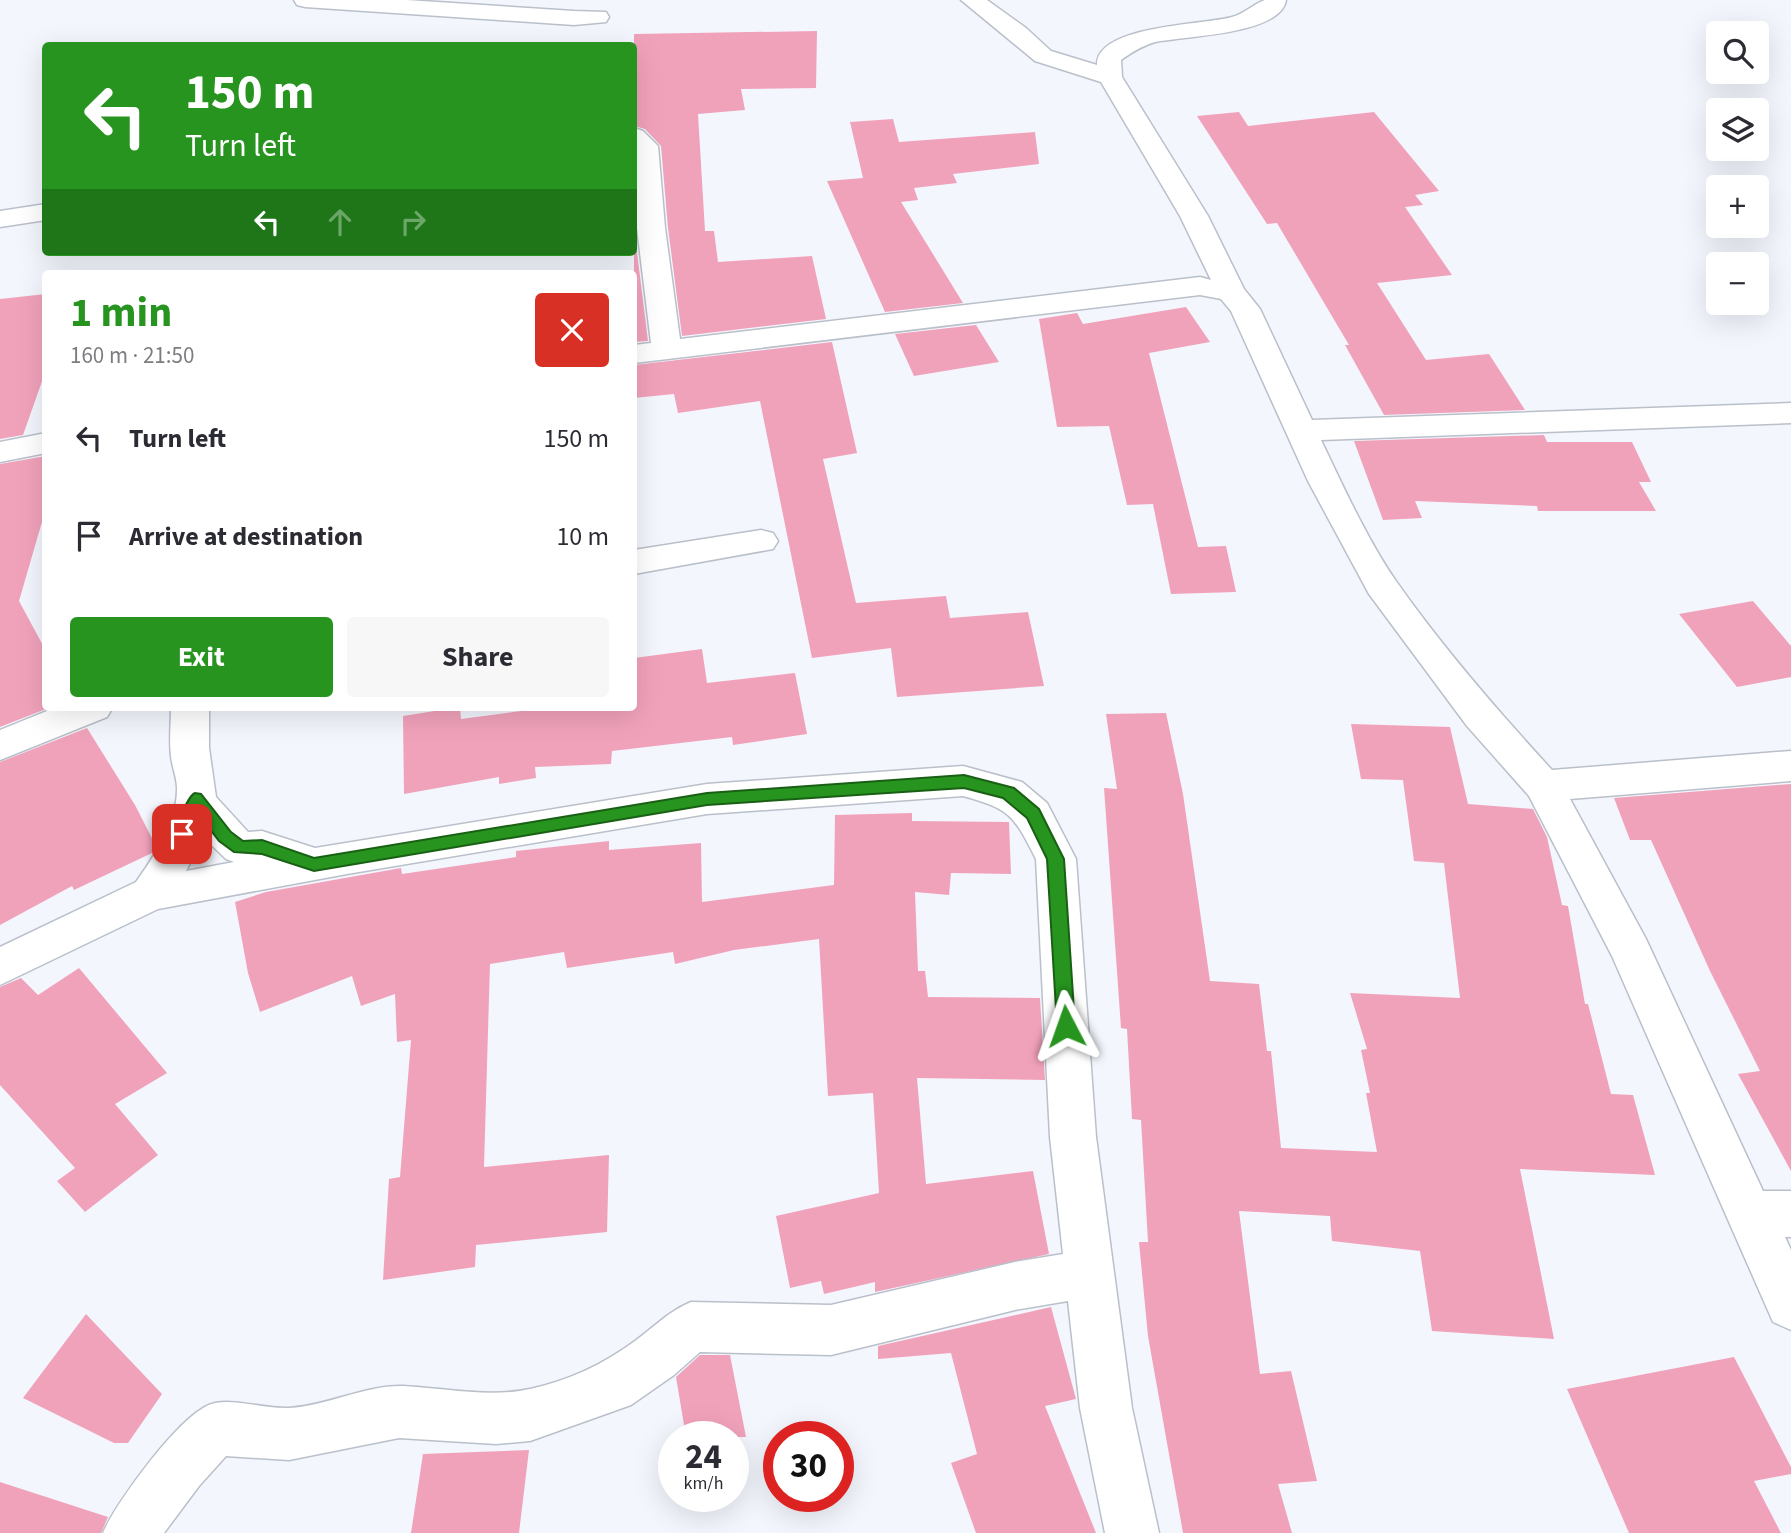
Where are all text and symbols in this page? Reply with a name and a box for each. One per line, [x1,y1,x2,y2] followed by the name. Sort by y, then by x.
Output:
[1706,21,1769,315] map controls
[1706,21,1769,84] button: search
[185,58,314,128] text: 150 m
[70,70,161,161] icon: left
[1706,98,1769,161] button: layers
[185,123,296,169] text: Turn left
[1706,175,1769,238] button: +
[248,203,286,241] icon: left
[321,203,359,241] icon: ahead
[394,203,432,241] icon: right
[1706,252,1769,315] button: −
[70,283,172,343] text: 1 min
[535,293,609,367] button: close
[70,339,194,372] text: 160 m · 21:50
[70,419,108,457] icon: left
[129,420,226,457] text: Turn left
[543,420,609,457] text: 150 m
[70,517,108,555] icon: arrive
[129,518,363,555] text: Arrive at destination
[556,518,609,555] text: 10 m
[70,617,333,697] button: Exit
[347,617,609,697] button: Share
[152,804,212,864] pin
[163,815,201,853] icon: arrive
[1029,989,1103,1063] position arrow
[763,1421,854,1512] speed limit sign: 30
[685,1432,722,1482] text: 24
[684,1471,723,1496] text: km/h

